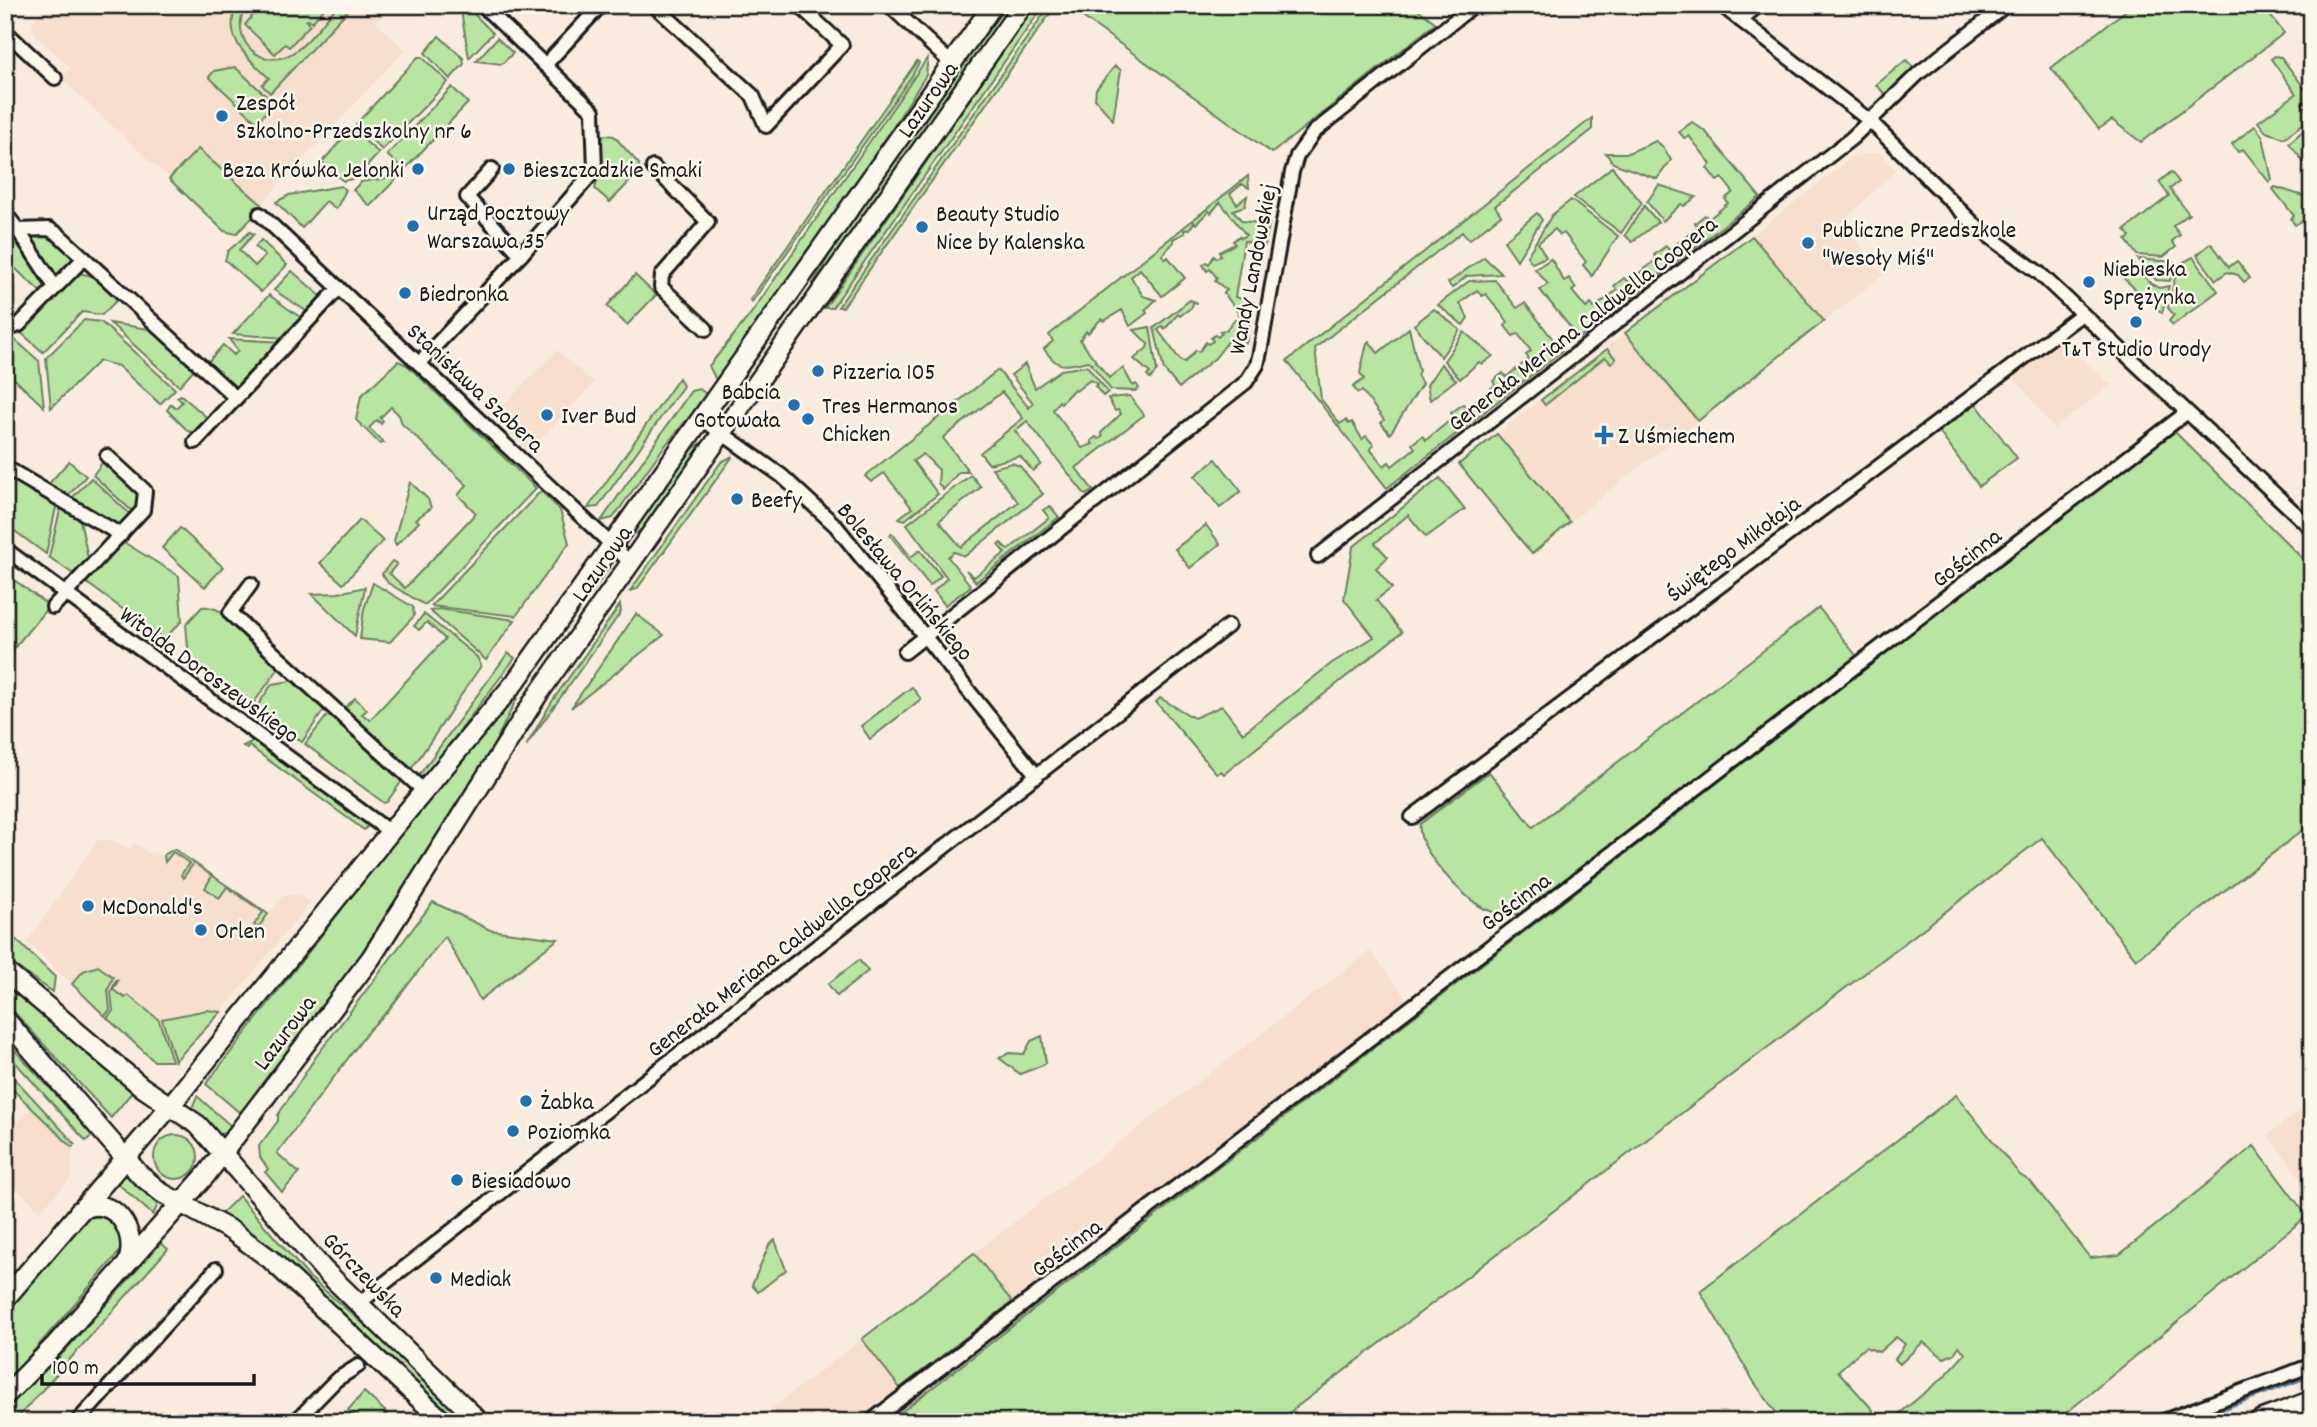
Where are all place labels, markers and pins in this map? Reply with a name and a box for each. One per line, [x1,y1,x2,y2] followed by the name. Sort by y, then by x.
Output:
[236,88,472,150] place label: Zespół Szkolno-Przedszkolny nr 6
[214,108,230,124] marker: Zespół Szkolno-Przedszkolny nr 6
[222,155,404,189] place label: Beza Krówka Jelonki
[523,155,702,189] place label: Bieszczadzkie Smaki
[410,161,426,177] marker: Beza Krówka Jelonki
[501,161,517,177] marker: Bieszczadzkie Smaki
[427,198,570,260] place label: Urząd Pocztowy Warszawa 35
[936,199,1085,261] place label: Beauty Studio Nice by Kalenska
[1822,215,2016,277] place label: Publiczne Przedszkole "Wesoły Miś"
[405,218,421,234] marker: Urząd Pocztowy Warszawa 35
[914,219,930,235] marker: Beauty Studio Nice by Kalenska
[1800,235,1816,251] marker: Publiczne Przedszkole "Wesoły Miś"
[2103,254,2196,316] place label: Niebieska Sprężynka
[2081,274,2097,290] marker: Niebieska Sprężynka
[419,279,509,313] place label: Biedronka
[397,285,413,301] marker: Biedronka
[2128,314,2144,330] marker: T&T Studio Urody
[2062,334,2212,368] place label: T&T Studio Urody
[832,357,936,391] place label: Pizzeria 105
[810,363,826,379] marker: Pizzeria 105
[694,377,781,439] place label: Babcia Gotowała
[822,391,958,453] place label: Tres Hermanos Chicken
[786,397,802,413] marker: Babcia Gotowała
[561,401,636,435] place label: Iver Bud
[539,407,555,423] marker: Iver Bud
[800,411,816,427] marker: Tres Hermanos Chicken
[1618,421,1735,455] place label: Z Uśmiechem
[1596,427,1612,443] marker: Z Uśmiechem
[751,485,803,519] place label: Beefy
[729,491,745,507] marker: Beefy
[102,892,203,926] place label: McDonald's
[80,898,96,914] marker: McDonald's
[215,916,265,950] place label: Orlen
[193,922,209,938] marker: Orlen
[540,1087,594,1121] place label: Żabka
[518,1093,534,1109] marker: Żabka
[527,1117,611,1151] place label: Poziomka
[505,1123,521,1139] marker: Poziomka
[471,1166,571,1200] place label: Biesiadowo
[449,1172,465,1188] marker: Biesiadowo
[450,1264,511,1298] place label: Mediak
[428,1270,444,1286] marker: Mediak

